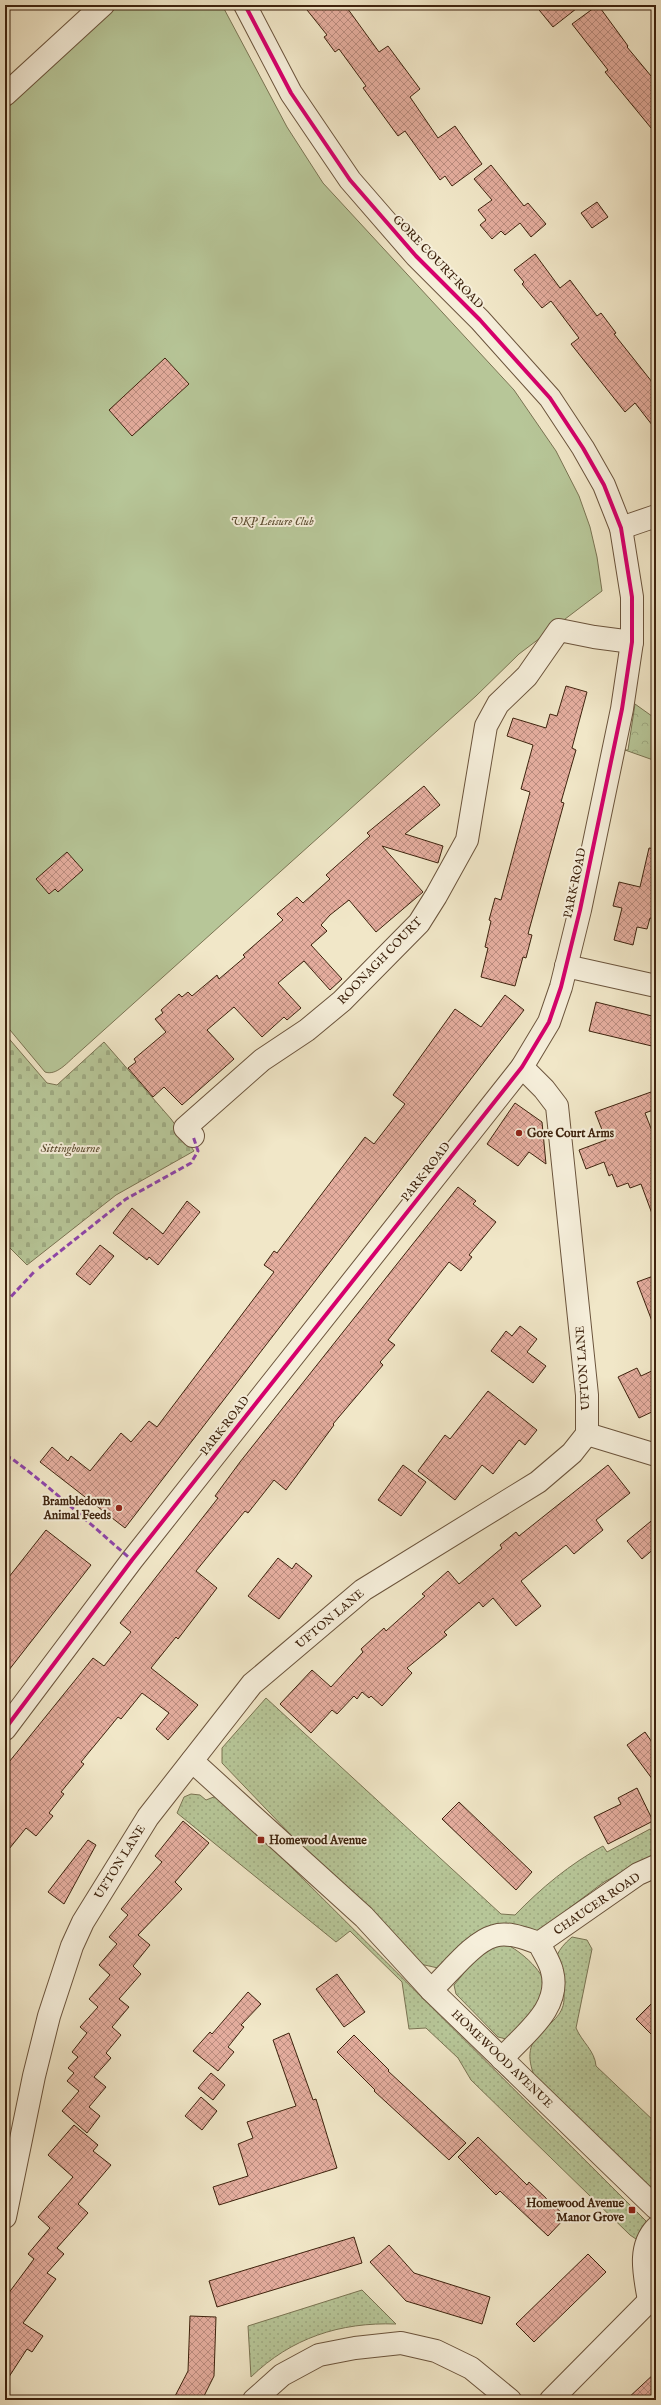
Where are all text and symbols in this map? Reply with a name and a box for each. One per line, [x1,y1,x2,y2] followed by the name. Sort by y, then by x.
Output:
[389,212,487,312] street label: GORE COURT ROAD
[230,514,314,529] park label: UKP Leisure Club
[560,846,590,919] street label: PARK ROAD
[335,914,426,1008] street label: ROONAGH COURT
[527,1126,615,1141] place label: Gore Court Arms
[514,1128,524,1138] marker: Gore Court Arms
[398,1139,454,1205] street label: PARK ROAD
[40,1141,100,1157] park label: Sittingbourne
[573,1325,593,1411] street label: UFTON LANE
[197,1393,253,1459] street label: PARK ROAD
[42,1494,112,1523] place label: Brambledown Animal Feeds
[114,1503,124,1513] marker: Brambledown Animal Feeds
[293,1586,367,1652] street label: UFTON LANE
[91,1822,149,1902] street label: UFTON LANE
[269,1833,367,1848] place label: Homewood Avenue
[256,1835,266,1845] marker: Homewood Avenue
[551,1869,644,1939] street label: CHAUCER ROAD
[448,2007,556,2111] street label: HOMEWOOD AVENUE
[526,2196,624,2225] place label: Homewood Avenue Manor Grove
[627,2205,637,2215] marker: Homewood Avenue Manor Grove

